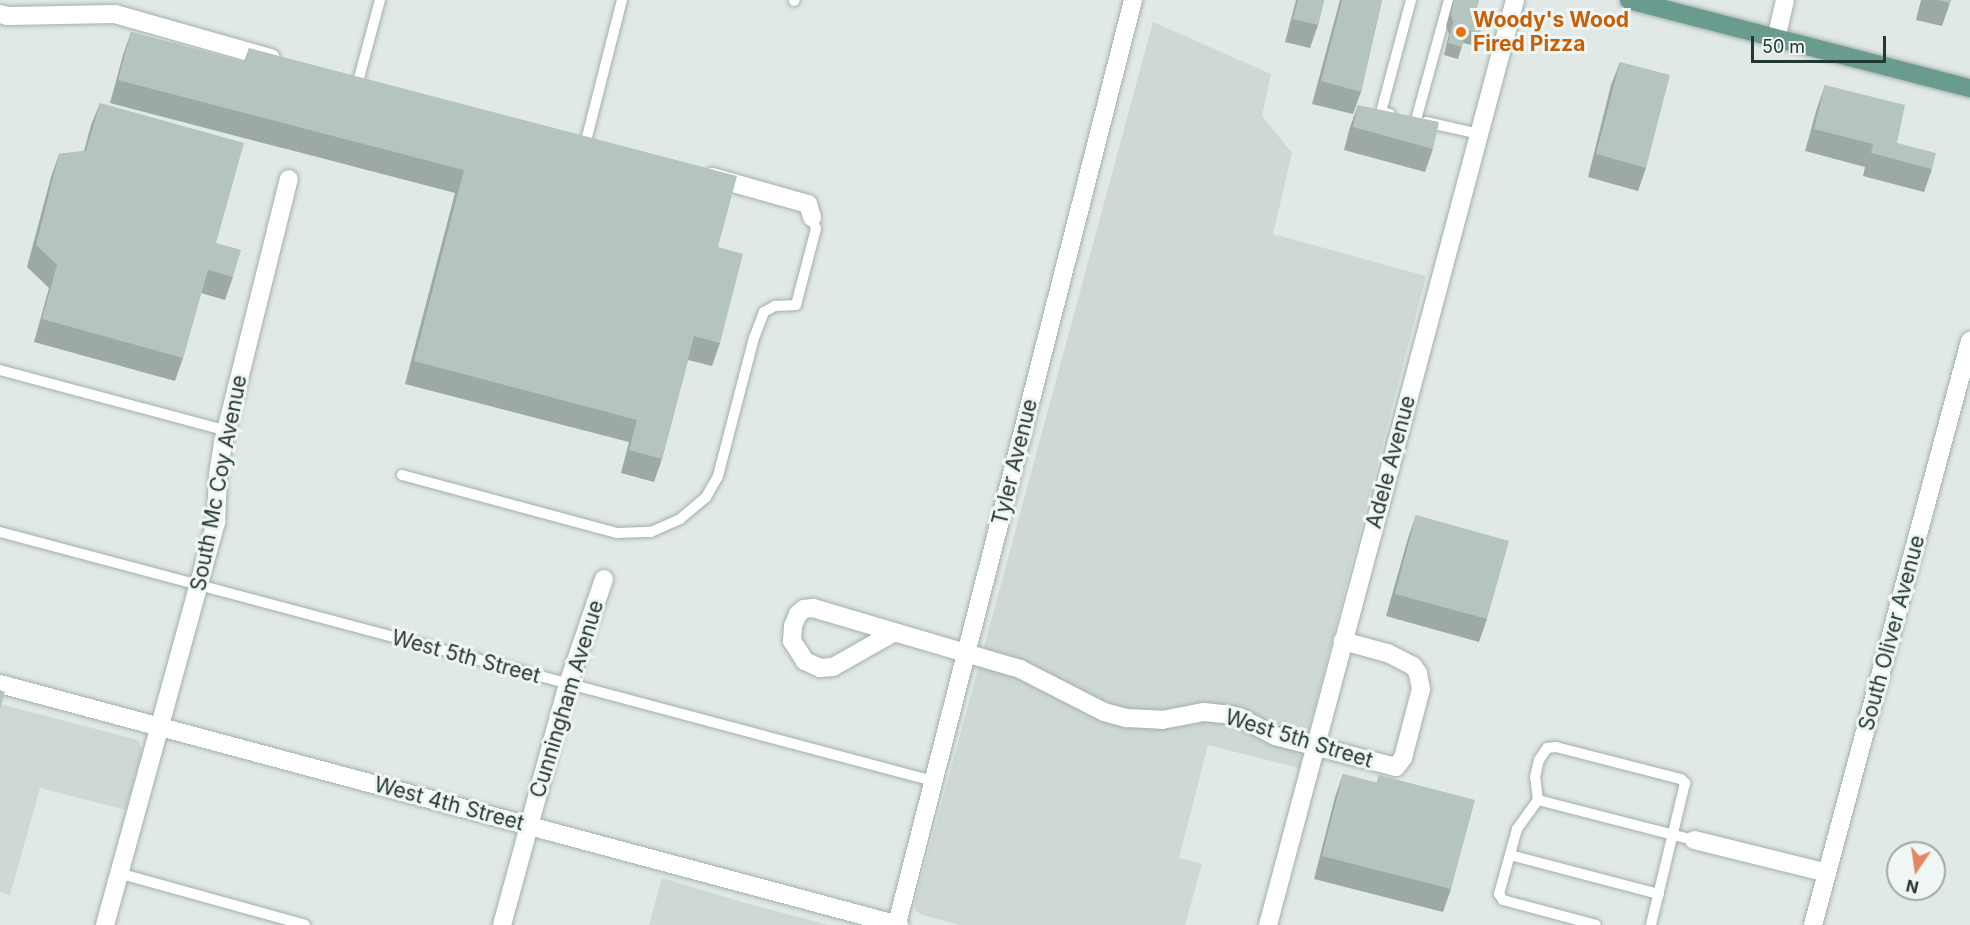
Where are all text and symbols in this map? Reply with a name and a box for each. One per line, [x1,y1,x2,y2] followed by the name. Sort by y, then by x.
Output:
[1473,7,1629,57] place label: Woody's Wood Fired Pizza
[1754,24,1889,62] scale bar
[1454,25,1468,39] marker: Woody's Wood Fired Pizza
[1762,36,1805,57] text: 50 m
[186,373,252,593] street label: South Mc Coy Avenue
[1361,393,1421,531] street label: Adele Avenue
[987,396,1043,528] street label: Tyler Avenue
[1854,533,1930,733] street label: South Oliver Avenue
[525,597,609,801] street label: Cunningham Avenue
[389,625,543,689] street label: West 5th Street
[1222,705,1376,773] street label: West 5th Street
[371,772,527,836] street label: West 4th Street
[1886,841,1946,901] north arrow
[1904,875,1921,898] text: N

